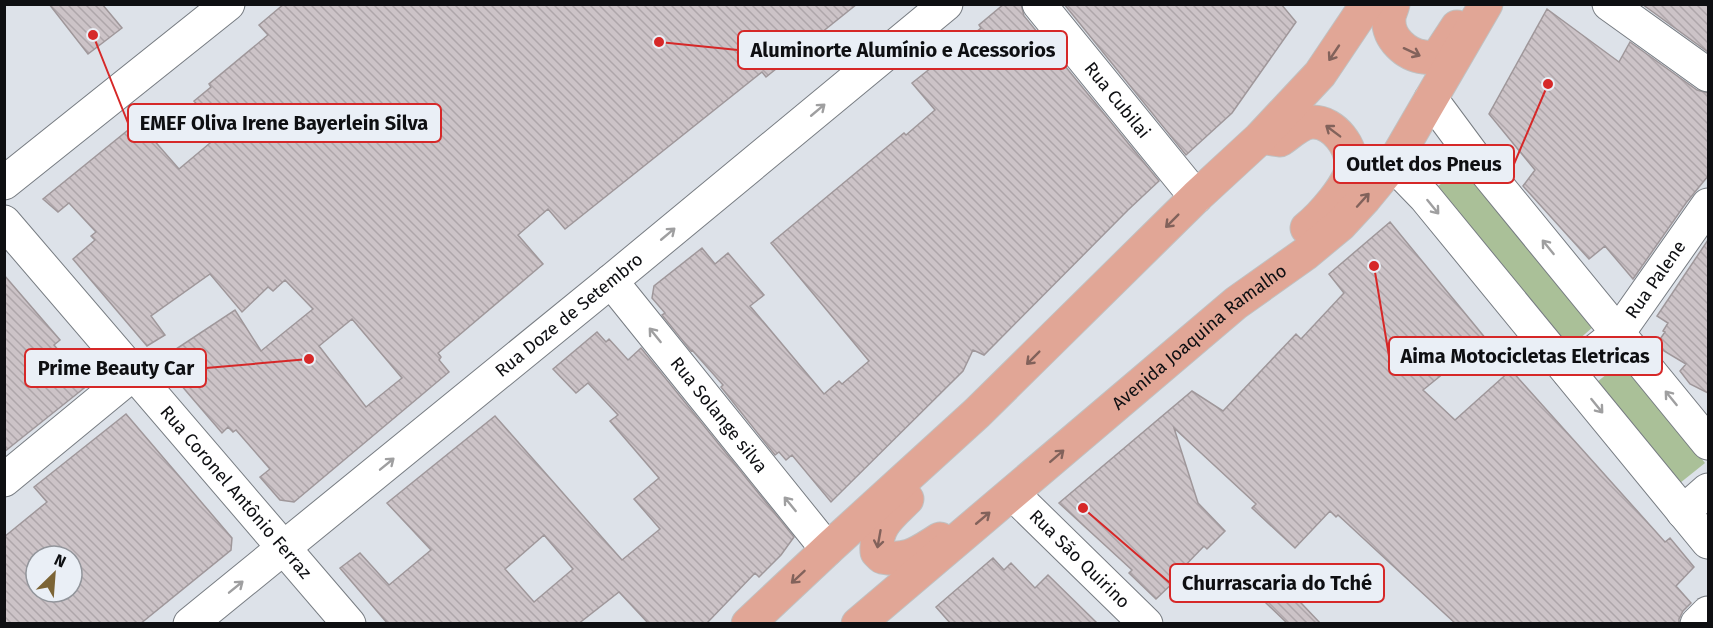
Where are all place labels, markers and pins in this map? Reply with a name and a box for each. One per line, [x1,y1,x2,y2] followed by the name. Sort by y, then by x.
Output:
[738,31,1067,69] callout: Aluminorte Alumínio e Acessorios
[128,104,441,142] callout: EMEF Oliva Irene Bayerlein Silva
[1334,145,1514,183] callout: Outlet dos Pneus
[1389,337,1662,375] callout: Aima Motocicletas Eletricas
[25,349,206,387] callout: Prime Beauty Car
[1170,564,1384,602] callout: Churrascaria do Tché

